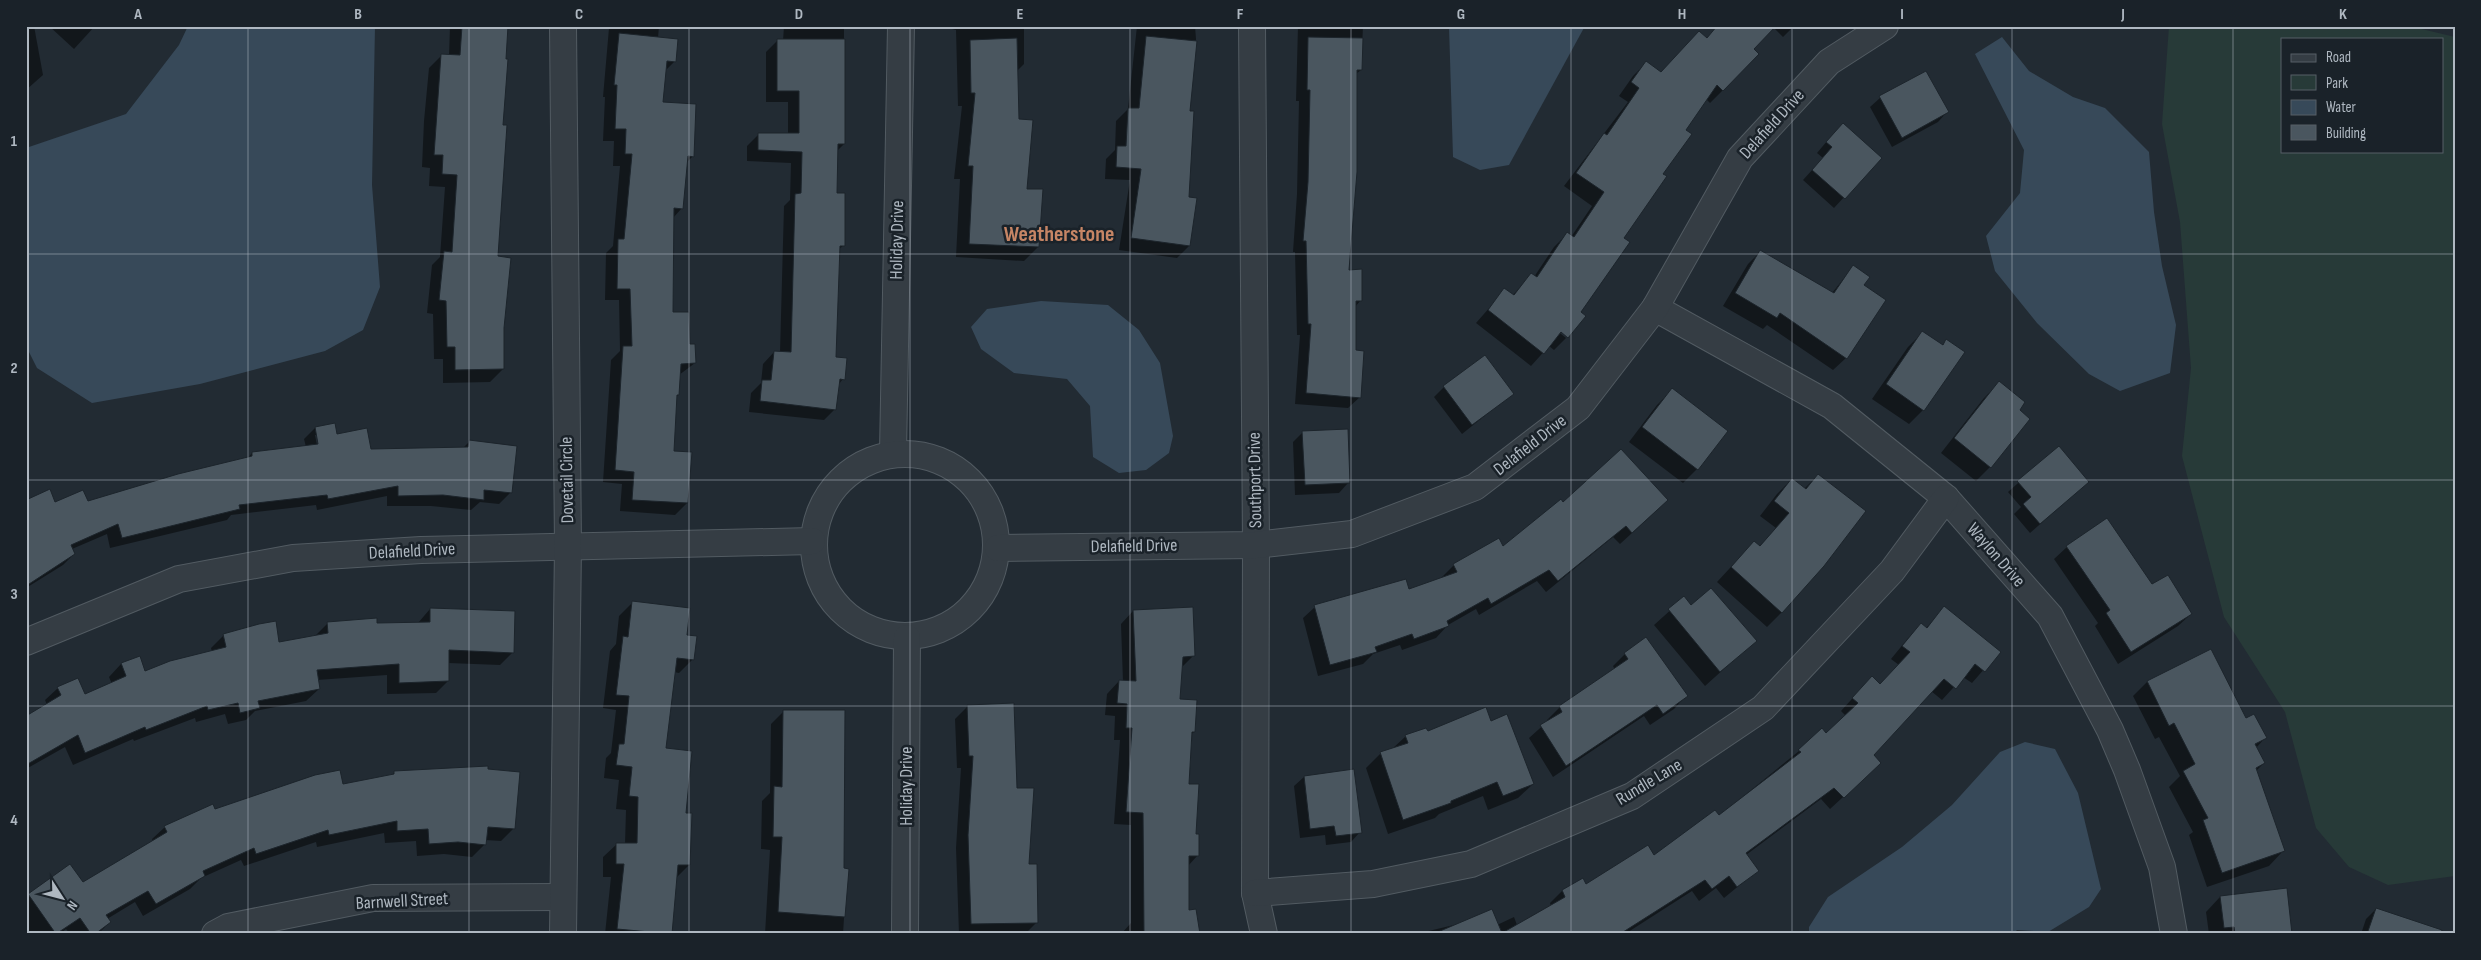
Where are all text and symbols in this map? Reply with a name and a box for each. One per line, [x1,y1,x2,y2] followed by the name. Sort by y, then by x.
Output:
[133,5,142,24] text: A
[354,5,362,24] text: B
[575,5,583,24] text: C
[795,5,803,24] text: D
[1017,5,1024,24] text: E
[1237,5,1244,24] text: F
[1457,5,1465,24] text: G
[1678,5,1686,24] text: H
[1900,5,1904,24] text: I
[2120,5,2125,24] text: J
[2339,5,2347,24] text: K
[2281,38,2444,152] legend
[2326,48,2351,67] text: Road
[2326,74,2348,93] text: Park
[1735,85,1809,163] street label: Delafield Drive
[2326,98,2357,117] text: Water
[2326,124,2366,143] text: Building
[11,132,18,151] text: 1
[886,200,908,280] street label: Holiday Drive
[1004,221,1114,248] district label: Weatherstone
[10,359,18,378] text: 2
[1489,410,1571,480] street label: Delafield Drive
[1244,432,1266,528] street label: Southport Drive
[556,436,578,524] street label: Dovetail Circle
[1963,519,2029,591] street label: Waylon Drive
[1091,535,1177,557] street label: Delafield Drive
[368,538,456,564] street label: Delafield Drive
[10,585,18,604] text: 3
[896,746,917,826] street label: Holiday Drive
[1612,754,1686,810] street label: Rundle Lane
[10,811,18,830] text: 4
[38,872,88,922] north arrow
[355,888,449,914] street label: Barnwell Street
[63,897,81,913] text: N

